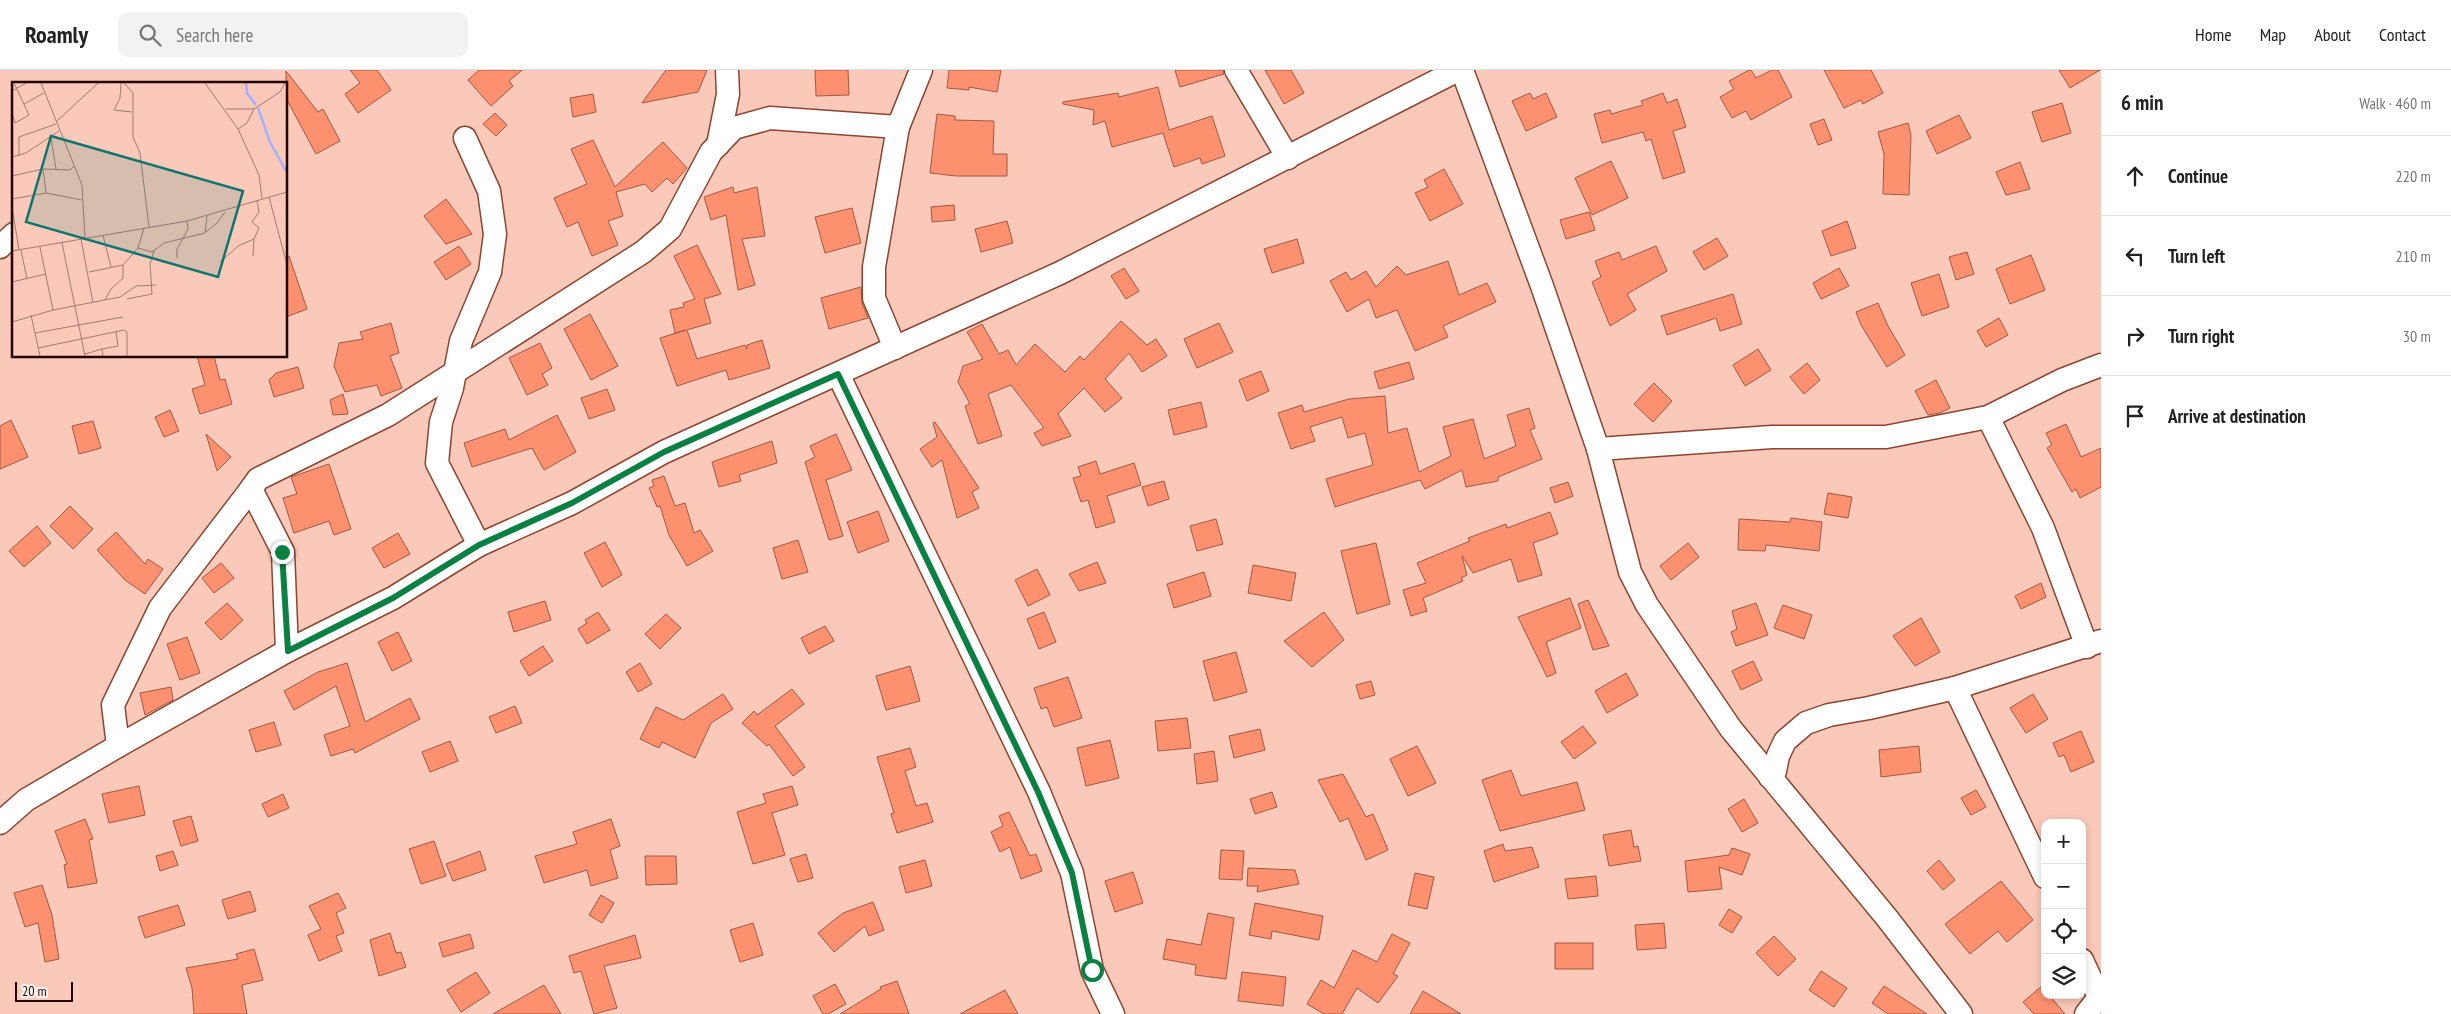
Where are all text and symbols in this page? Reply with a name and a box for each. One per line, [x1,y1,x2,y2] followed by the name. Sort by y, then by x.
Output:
[118,12,468,57] search box
[25,19,88,50] text: Roamly
[136,21,164,49] icon: search
[176,23,253,47] text: Search here
[2195,23,2232,46] text: Home
[2260,23,2286,46] text: Map
[2314,23,2351,46] text: About
[2379,23,2426,46] text: Contact
[12,82,288,358] inset map
[2121,89,2163,116] text: 6 min
[2359,93,2431,113] text: Walk · 460 m
[2121,162,2149,190] icon: ahead
[2168,164,2228,188] text: Continue
[2396,166,2431,186] text: 220 m
[2121,242,2149,270] icon: left
[2168,244,2225,268] text: Turn left
[2396,246,2431,266] text: 210 m
[2121,322,2149,350] icon: right
[2168,324,2234,348] text: Turn right
[2403,326,2431,346] text: 30 m
[2121,402,2149,430] icon: arrive
[2168,404,2306,428] text: Arrive at destination
[271,541,294,564] route end
[2041,819,2086,999] map controls
[2041,819,2086,864] button: +
[2041,864,2086,909] button: −
[2041,909,2086,954] button: locate
[2041,954,2086,999] button: layers
[1081,959,1104,982] route start
[15,979,72,1002] scale bar
[22,982,47,1000] text: 20 m

